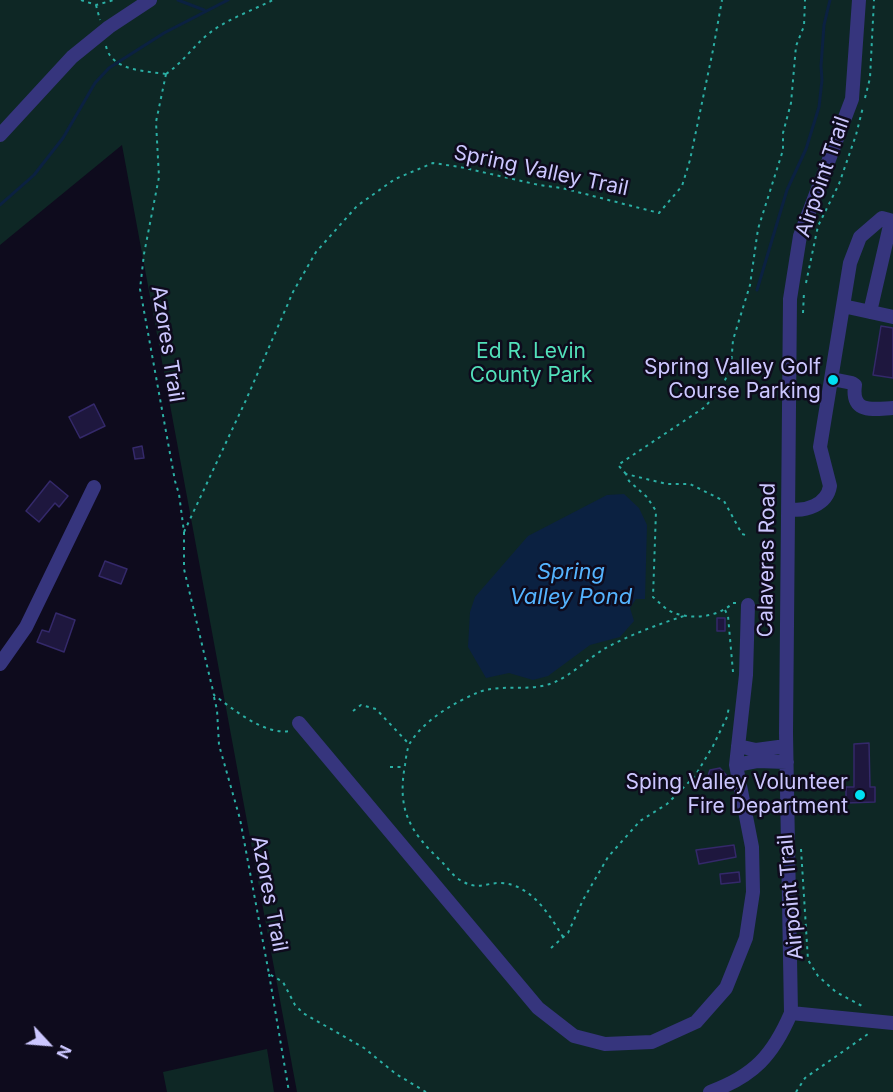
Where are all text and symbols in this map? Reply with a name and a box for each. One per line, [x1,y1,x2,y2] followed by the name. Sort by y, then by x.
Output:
[791,113,855,241] street label: Airpoint Trail
[451,140,631,202] street label: Spring Valley Trail
[145,284,189,404] street label: Azores Trail
[470,339,592,389] park label: Ed R. Levin County Park
[644,355,821,405] place label: Spring Valley Golf Course Parking
[826,373,840,387] marker: Spring Valley Golf Course Parking
[753,482,781,638] street label: Calaveras Road
[510,559,632,610] water label: Spring Valley Pond
[625,770,848,820] place label: Sping Valley Volunteer Fire Department
[853,788,867,802] marker: Sping Valley Volunteer Fire Department
[773,833,809,961] street label: Airpoint Trail
[245,834,293,954] street label: Azores Trail
[18,1014,78,1074] north arrow
[53,1042,76,1062] text: N

